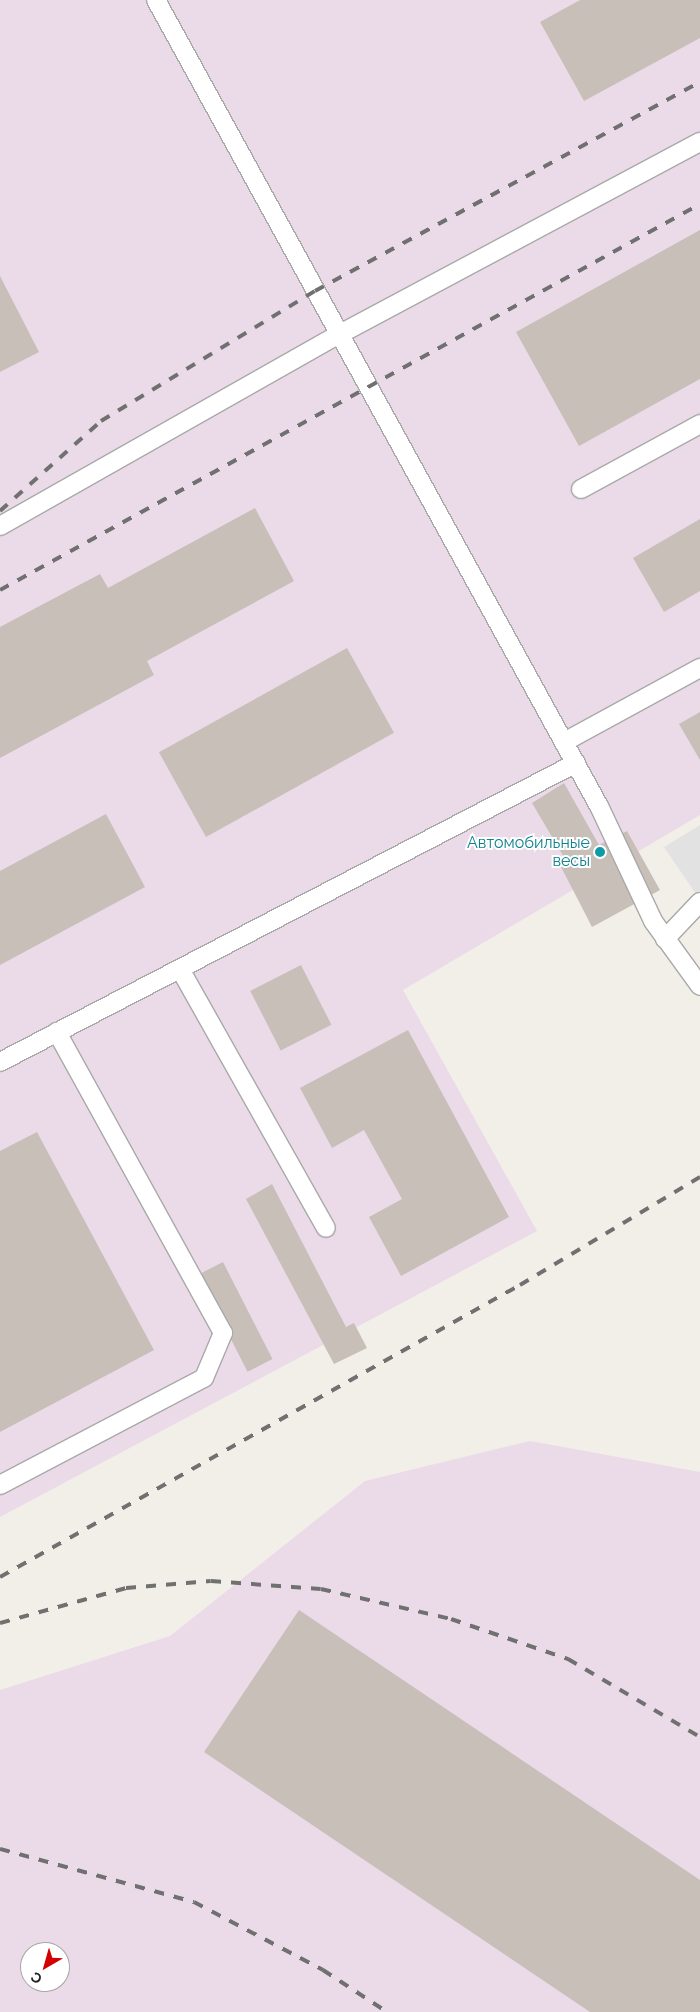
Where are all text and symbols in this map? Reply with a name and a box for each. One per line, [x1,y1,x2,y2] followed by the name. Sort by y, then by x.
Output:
[467,833,590,871] place label: Автомобильные весы
[594,846,606,858] marker: Автомобильные весы
[20,1942,70,1992] north arrow
[28,1969,45,1987] text: С

